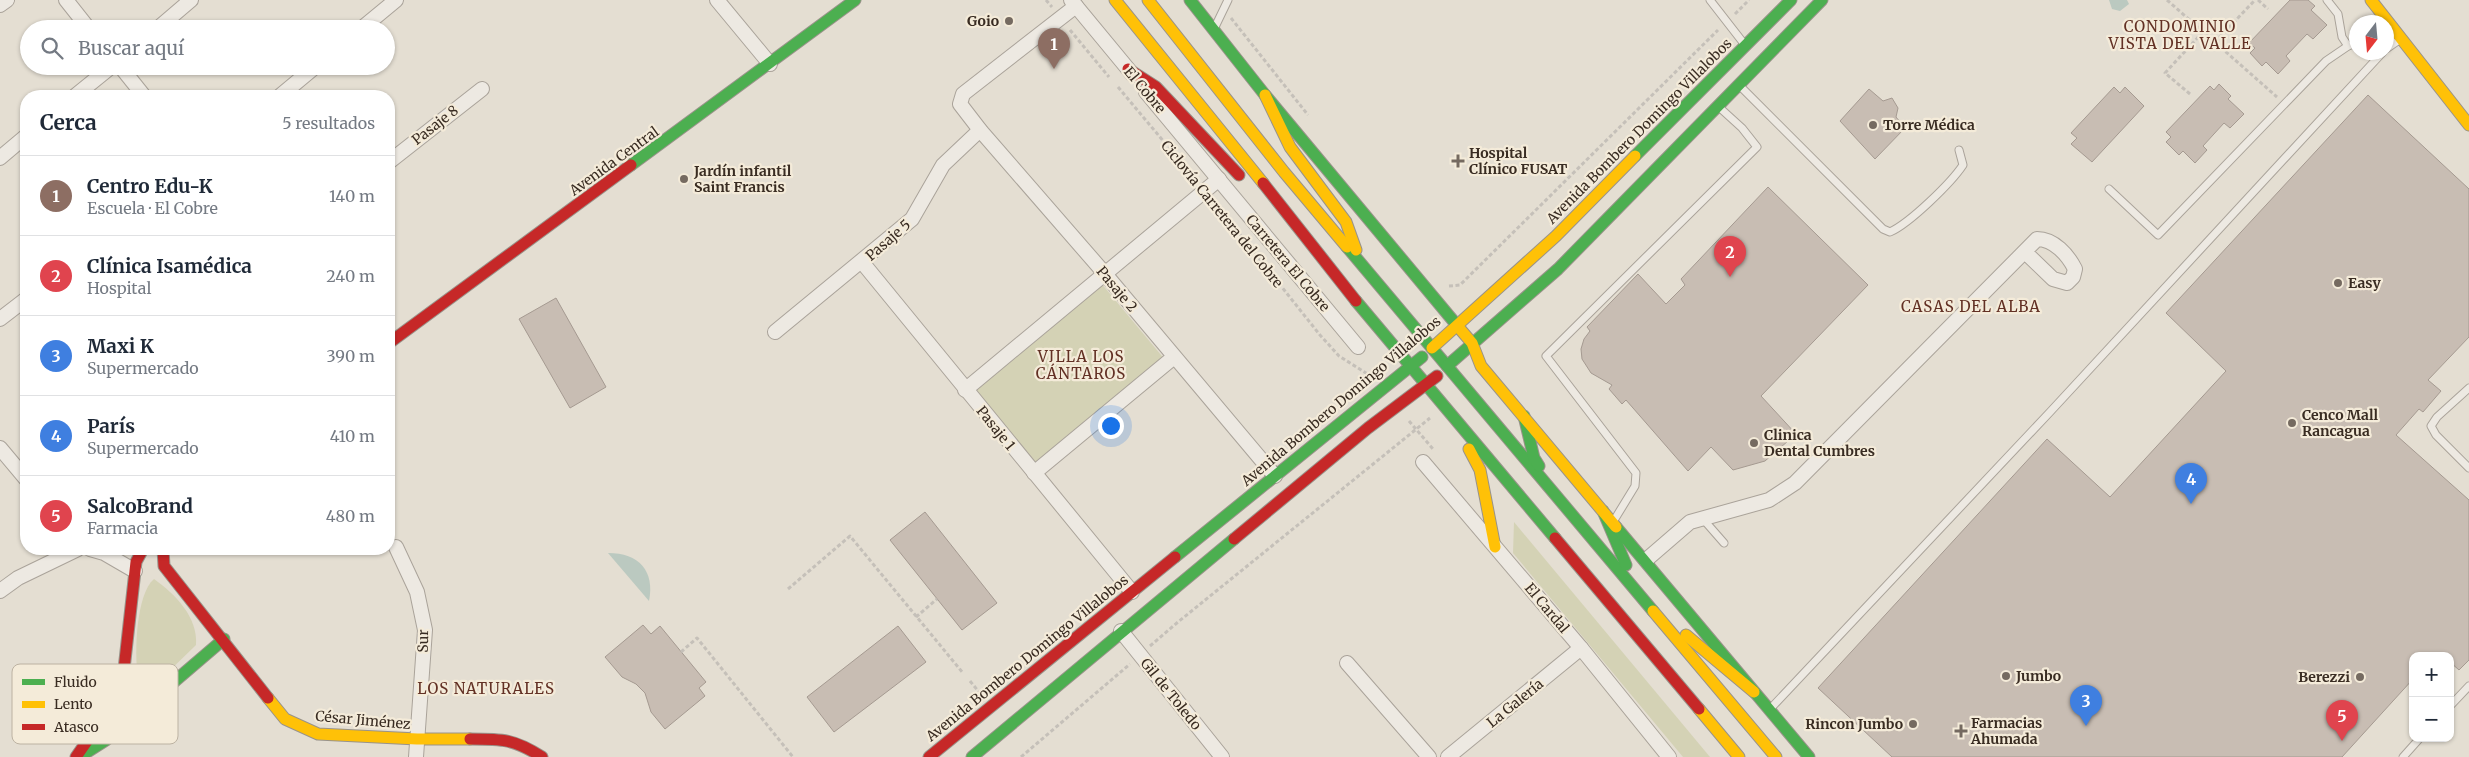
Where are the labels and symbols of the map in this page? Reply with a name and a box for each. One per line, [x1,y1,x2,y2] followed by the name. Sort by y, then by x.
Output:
[967,12,999,30] place label: Goio
[1003,15,1015,27] marker: Goio
[2349,15,2394,60] north arrow
[2107,17,2252,53] district label: CONDOMINIO VISTA DEL VALLE
[1038,28,1070,69] pin: 1
[1542,34,1736,228] street label: Avenida Bombero Domingo Villalobos
[1120,63,1170,117] street label: El Cobre
[408,101,462,149] street label: Pasaje 8
[1883,116,1975,134] place label: Torre Médica
[1867,119,1879,131] marker: Torre Médica
[565,122,663,200] street label: Avenida Central
[1157,137,1287,291] street label: Ciclovía Carretera del Cobre
[1469,144,1567,178] place label: Hospital Clínico FUSAT
[1451,154,1465,168] marker: Hospital Clínico FUSAT
[693,162,792,196] place label: Jardín infantil Saint Francis
[678,173,690,185] marker: Jardín infantil Saint Francis
[1242,211,1334,315] street label: Carretera El Cobre
[862,216,914,264] street label: Pasaje 5
[1714,236,1746,277] pin: 2
[1093,263,1141,315] street label: Pasaje 2
[2348,274,2381,292] place label: Easy
[2332,277,2344,289] marker: Easy
[1901,297,2041,316] district label: CASAS DEL ALBA
[1237,312,1445,490] street label: Avenida Bombero Domingo Villalobos
[1036,347,1126,383] district label: VILLA LOS CÁNTAROS
[973,402,1019,454] street label: Pasaje 1
[2302,406,2378,440] place label: Cenco Mall Rancagua
[1098,413,1124,439] your location
[2286,417,2298,429] marker: Cenco Mall Rancagua
[1764,426,1875,460] place label: Clinica Dental Cumbres
[1748,437,1760,449] marker: Clinica Dental Cumbres
[2175,463,2207,504] pin: 4
[921,571,1132,746] street label: Avenida Bombero Domingo Villalobos
[1521,579,1574,637] street label: El Cardal
[414,629,432,653] street label: Sur
[1137,654,1205,734] street label: Gil de Toledo
[12,664,178,744] legend
[2015,667,2061,685] place label: Jumbo
[2298,668,2350,686] place label: Berezzi
[2000,670,2012,682] marker: Jumbo
[2354,671,2366,683] marker: Berezzi
[54,673,97,691] text: Fluido
[1483,674,1547,731] street label: La Galería
[417,679,555,698] district label: LOS NATURALES
[2070,685,2102,726] pin: 3
[54,695,93,713] text: Lento
[2326,700,2358,741] pin: 5
[315,707,412,733] street label: César Jiménez
[1970,714,2042,748] place label: Farmacias Ahumada
[1805,715,1903,733] place label: Rincon Jumbo
[53,718,99,736] text: Atasco
[1907,718,1919,730] marker: Rincon Jumbo
[1955,725,1967,737] marker: Farmacias Ahumada

